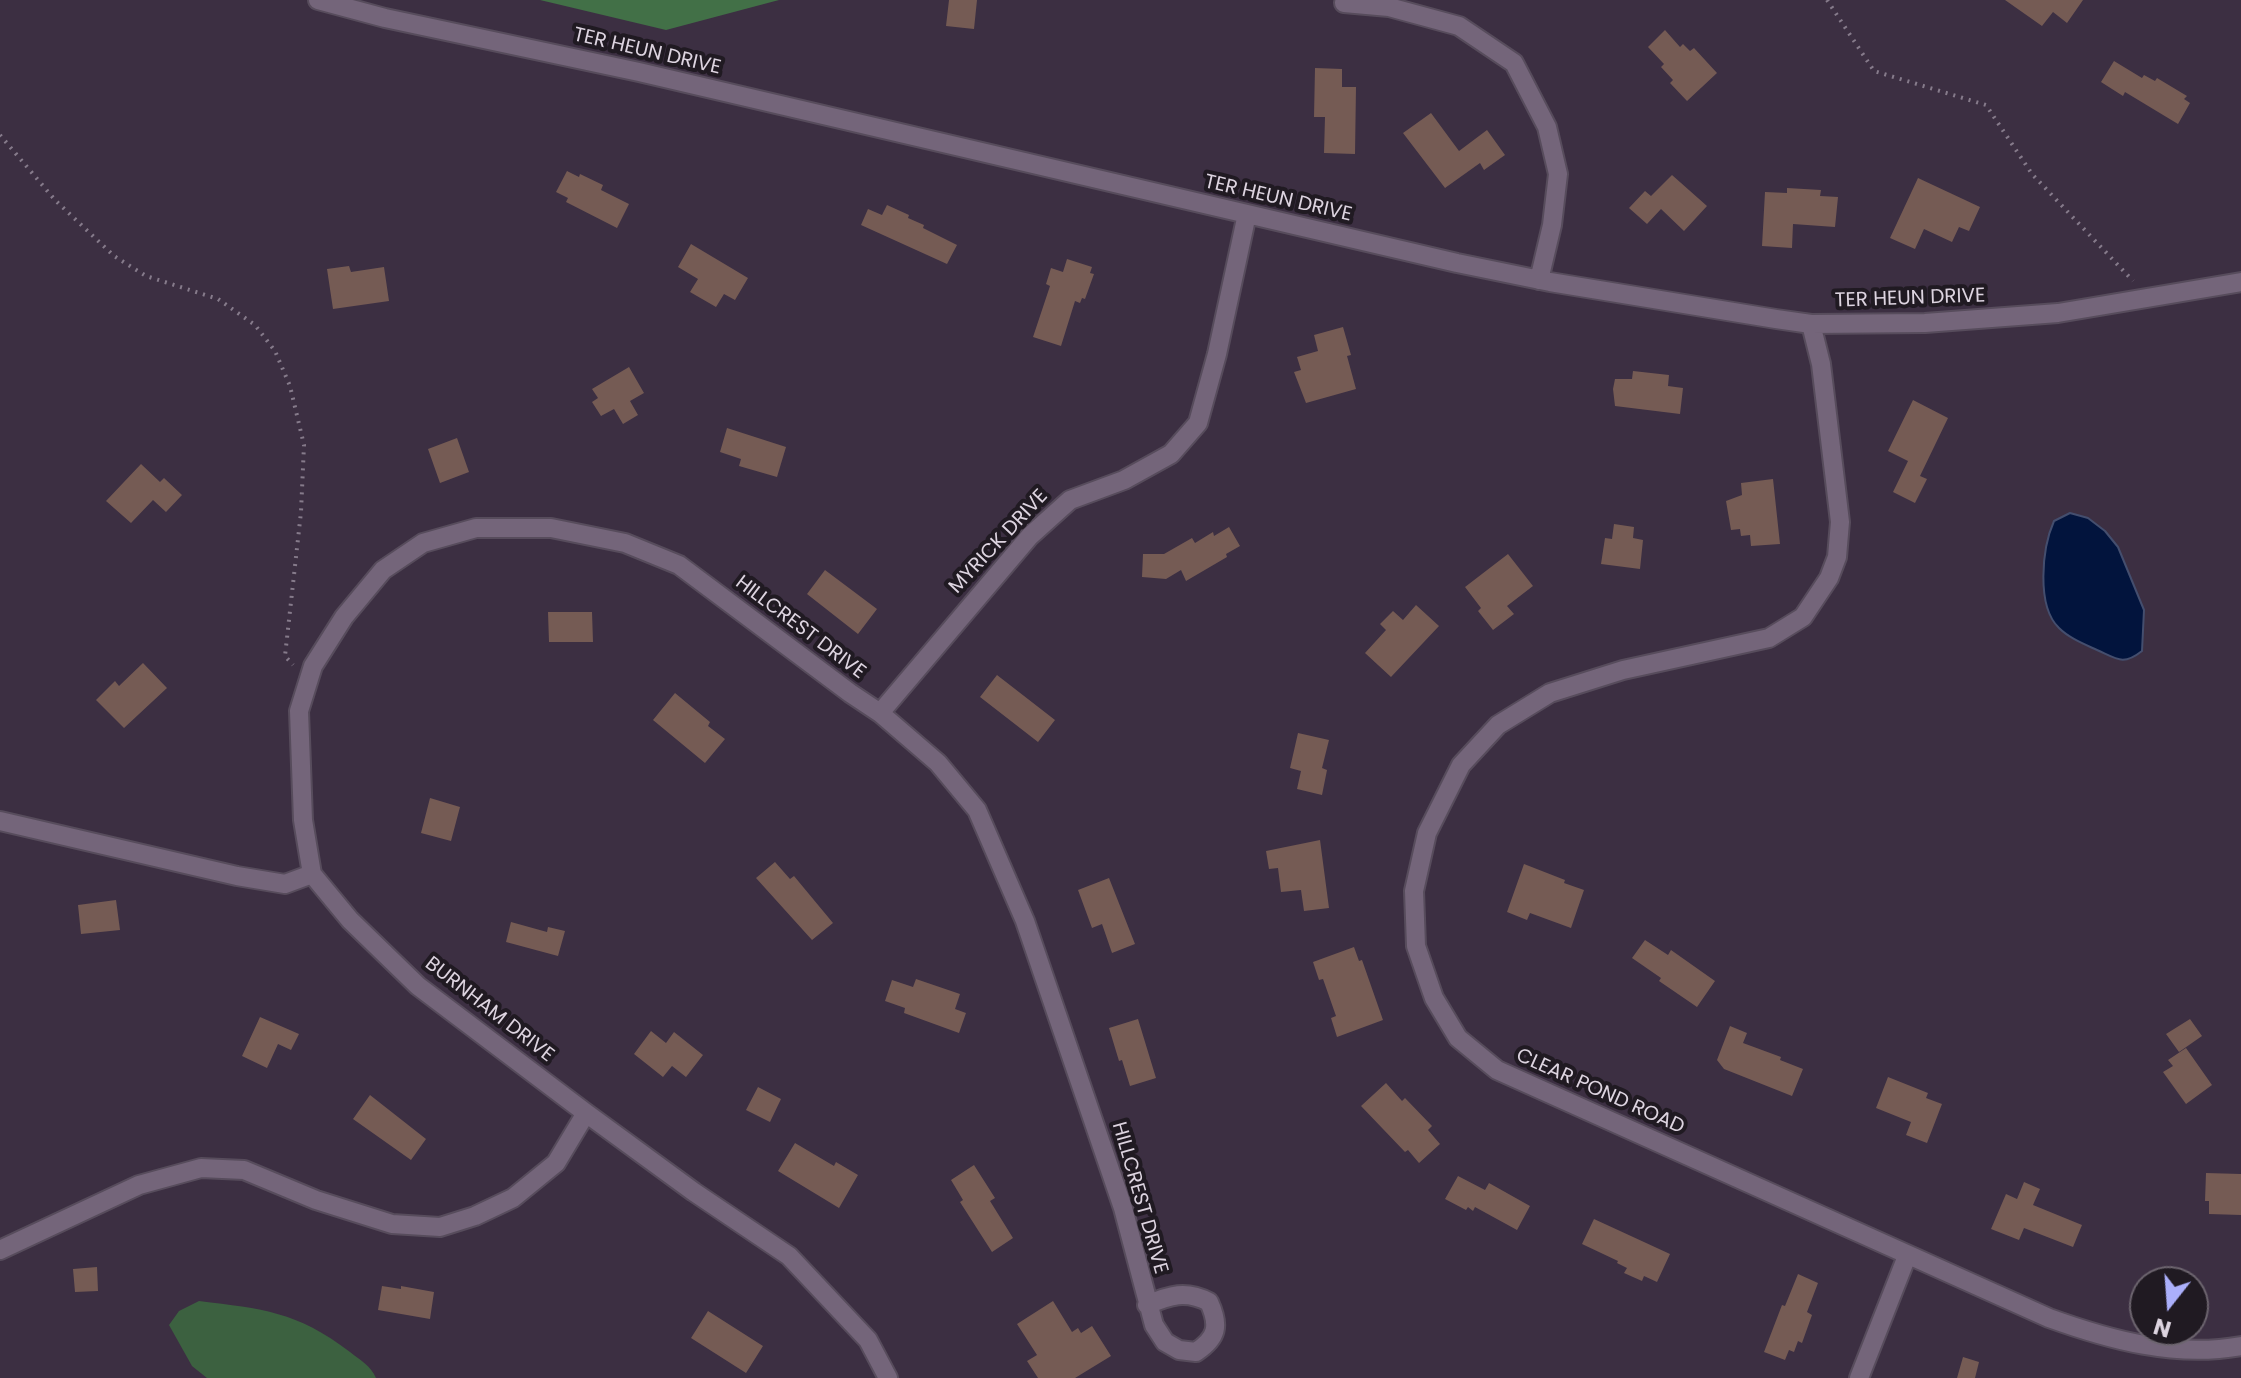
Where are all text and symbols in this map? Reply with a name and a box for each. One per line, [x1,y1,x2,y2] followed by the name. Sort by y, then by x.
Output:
[571,23,723,81] street label: TER HEUN DRIVE
[1202,170,1354,228] street label: TER HEUN DRIVE
[1834,284,1986,314] street label: TER HEUN DRIVE
[945,485,1053,599] street label: MYRICK DRIVE
[730,571,870,685] street label: HILLCREST DRIVE
[420,952,558,1068] street label: BURNHAM DRIVE
[1512,1044,1688,1140] street label: CLEAR POND ROAD
[1106,1119,1172,1277] street label: HILLCREST DRIVE
[2129,1266,2209,1346] north arrow
[2150,1310,2175,1345] text: N

